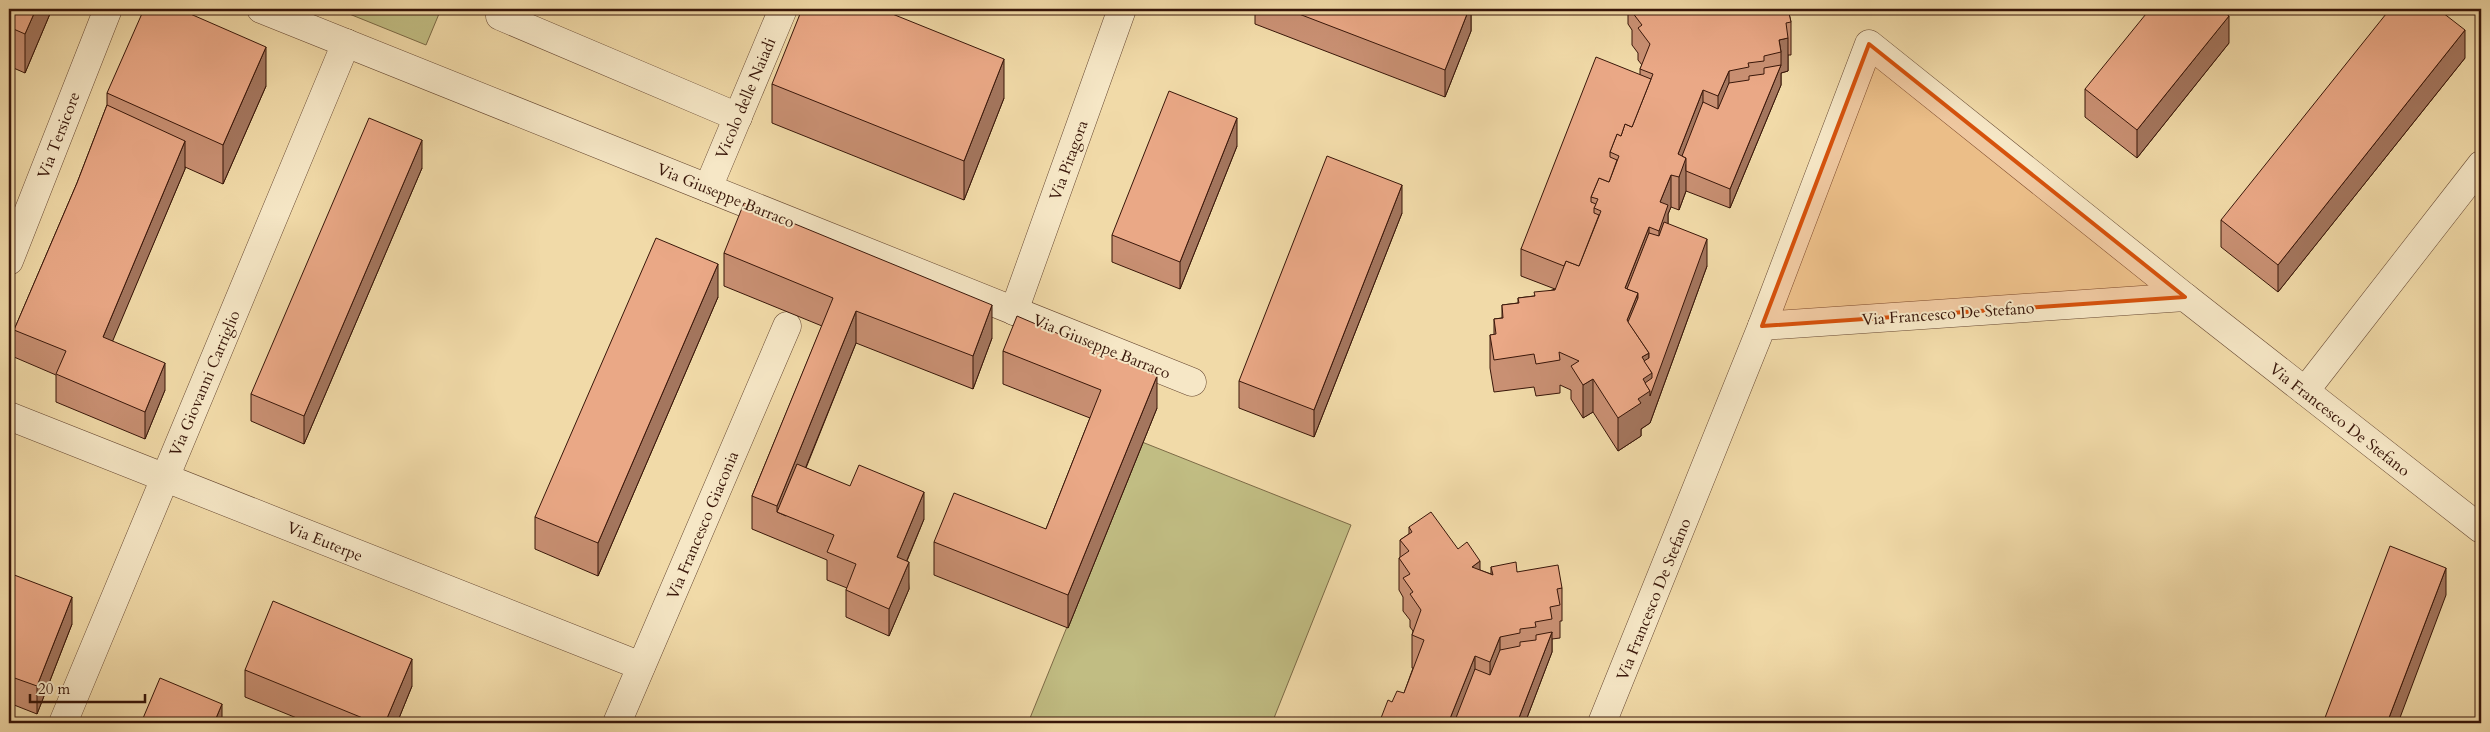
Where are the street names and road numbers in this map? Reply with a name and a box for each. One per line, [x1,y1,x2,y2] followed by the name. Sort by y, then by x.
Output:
[710,34,782,162] street label: Vicolo delle Naiadi
[32,89,86,182] street label: Via Tersicore
[1044,117,1094,203] street label: Via Pitagora
[653,158,798,234] street label: Via Giuseppe Barraco
[1861,297,2035,331] street label: Via Francesco De Stefano
[164,307,246,460] street label: Via Giovanni Carriglio
[1029,309,1174,385] street label: Via Giuseppe Barraco
[2264,358,2415,482] street label: Via Francesco De Stefano
[662,448,744,603] street label: Via Francesco Giaconia
[1611,515,1697,684] street label: Via Francesco De Stefano
[283,517,366,567] street label: Via Euterpe

